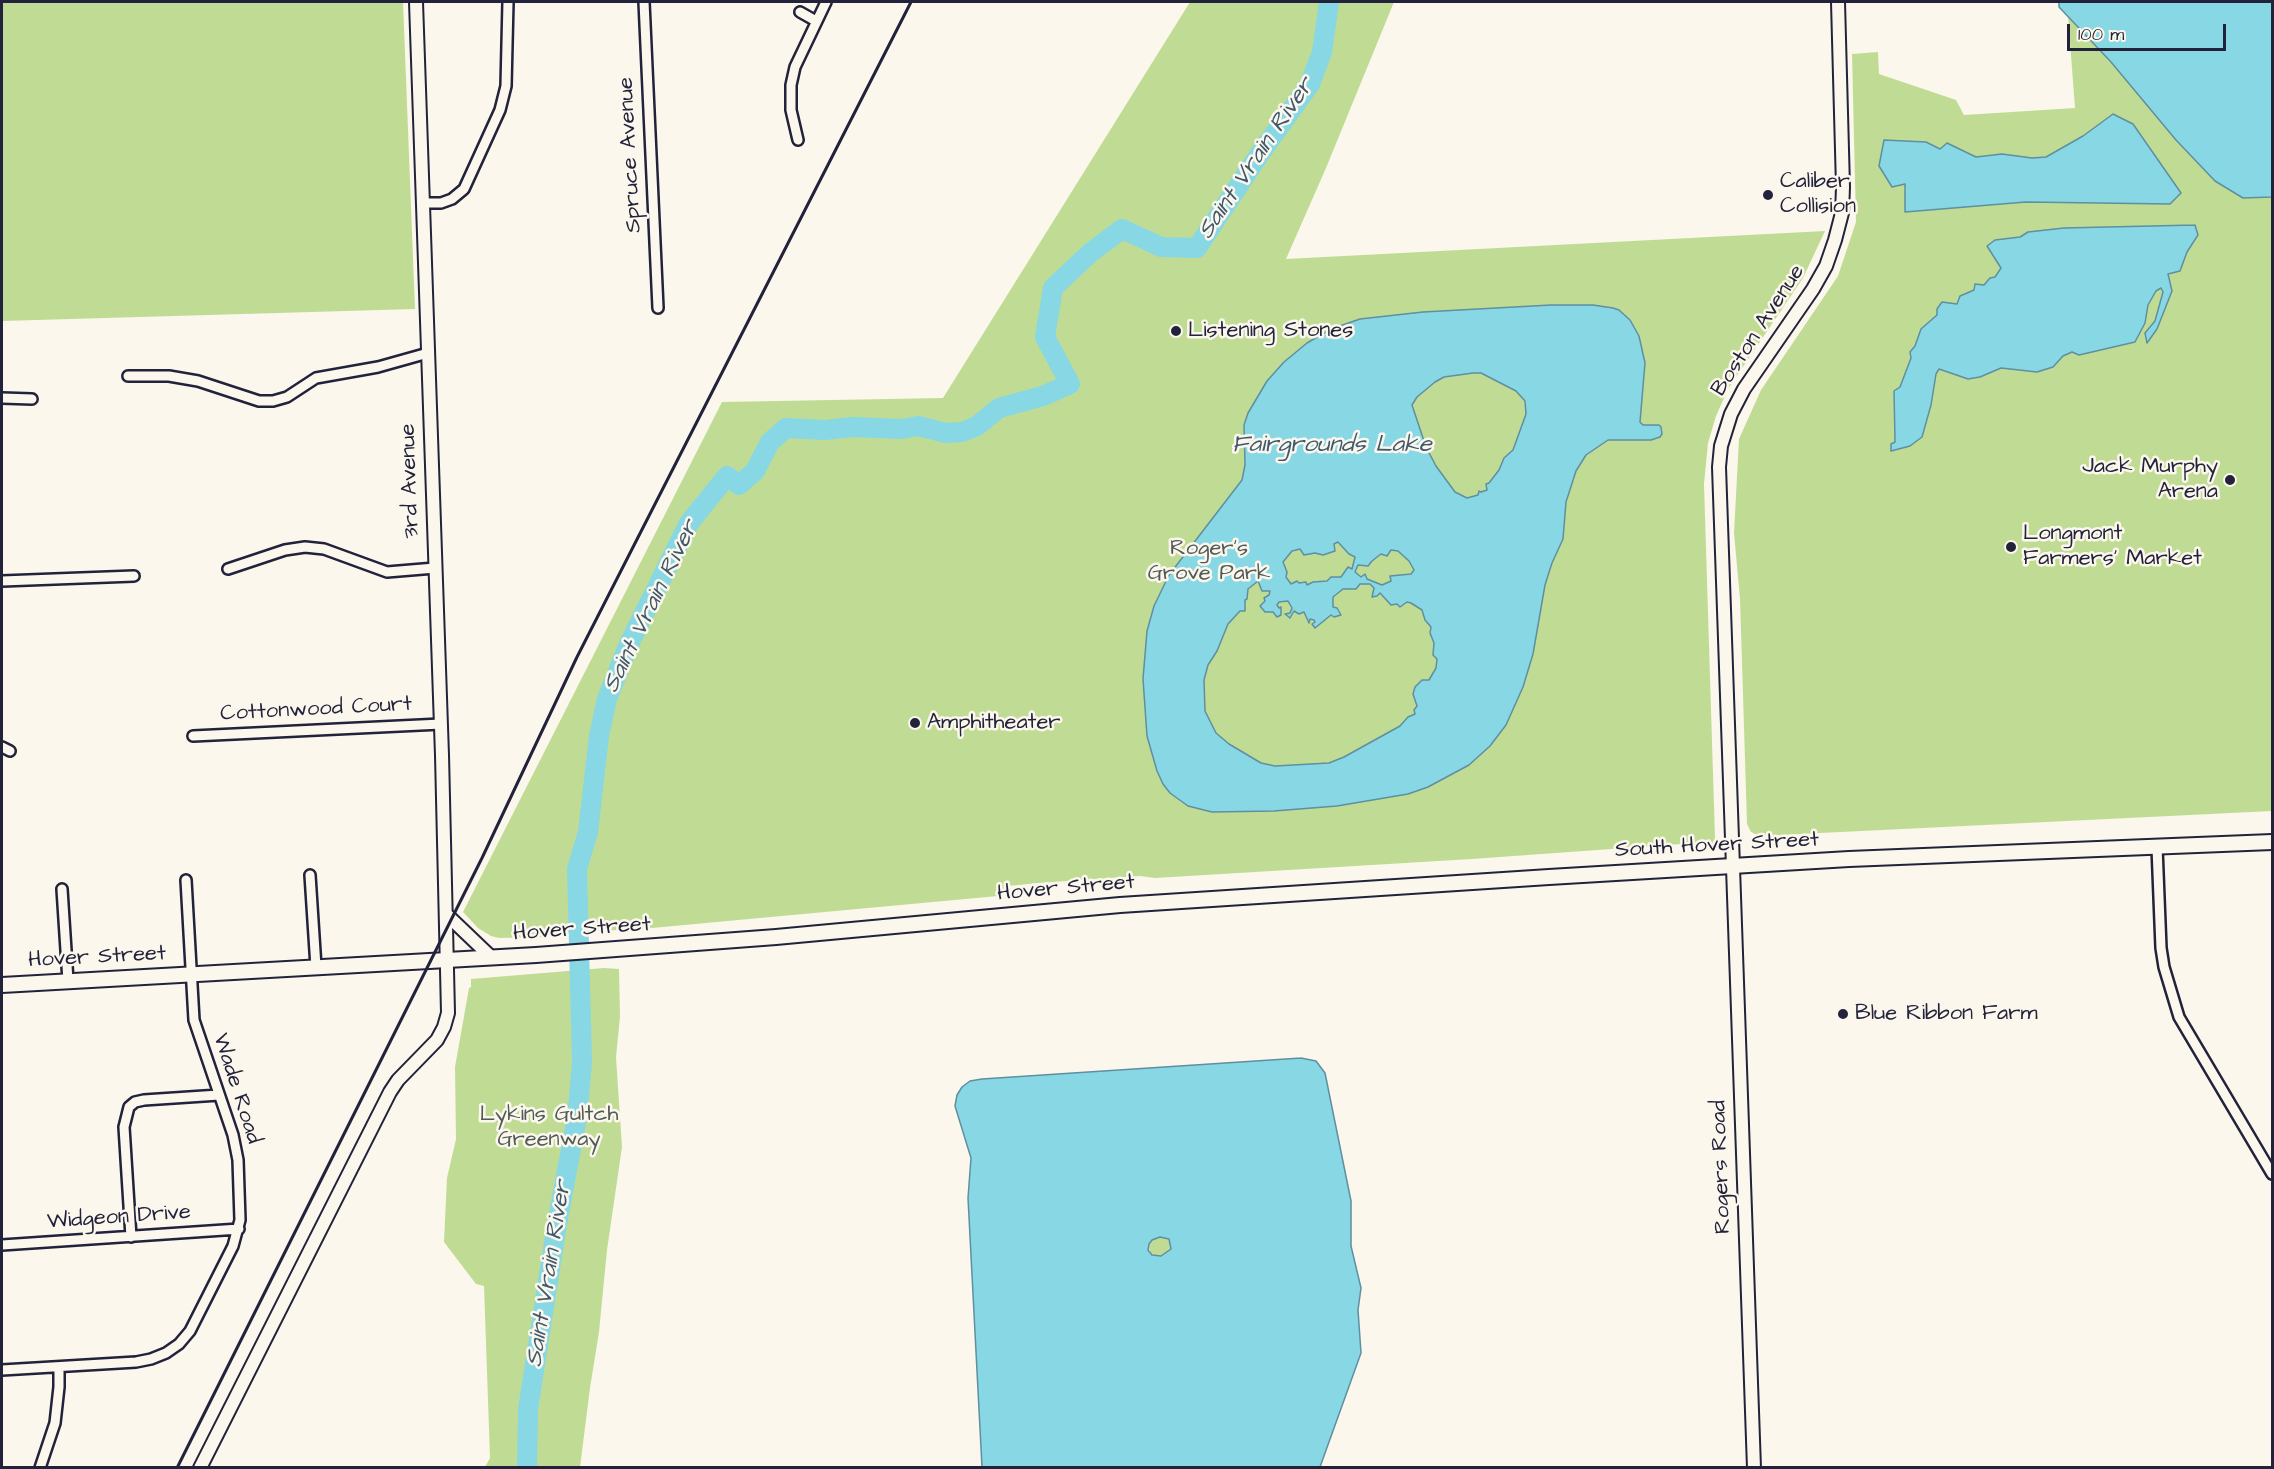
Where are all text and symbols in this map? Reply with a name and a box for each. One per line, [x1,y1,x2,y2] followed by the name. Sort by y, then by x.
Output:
[2070,12,2229,50] scale bar
[2078,22,2124,47] text: 100 m
[1193,73,1321,245] water label: Saint Vrain River
[614,77,648,233] street label: Spruce Avenue
[1780,169,1856,220] place label: Caliber Collision
[1761,188,1775,202] marker: Caliber Collision
[1707,260,1811,402] street label: Boston Avenue
[1188,318,1353,344] place label: Listening Stones
[1169,324,1183,338] marker: Listening Stones
[396,423,426,539] street label: 3rd Avenue
[1232,432,1432,460] water label: Fairgrounds Lake
[2082,454,2218,506] place label: Jack Murphy Arena
[2223,473,2237,487] marker: Jack Murphy Arena
[598,516,706,698] water label: Saint Vrain River
[2023,521,2202,572] place label: Longmont Farmers' Market
[1148,536,1270,588] park label: Roger's Grove Park
[2004,540,2018,554] marker: Longmont Farmers' Market
[219,692,413,728] street label: Cottonwood Court
[927,710,1061,736] place label: Amphitheater
[908,716,922,730] marker: Amphitheater
[1614,827,1820,865] street label: South Hover Street
[996,870,1136,908] street label: Hover Street
[512,912,652,948] street label: Hover Street
[27,941,167,975] street label: Hover Street
[1855,1001,2038,1027] place label: Blue Ribbon Farm
[1836,1007,1850,1021] marker: Blue Ribbon Farm
[206,1031,266,1147] street label: Wade Road
[1706,1100,1738,1234] street label: Rogers Road
[480,1102,618,1154] park label: Lykins Gultch Greenway
[521,1179,579,1369] water label: Saint Vrain River
[46,1200,192,1236] street label: Widgeon Drive

